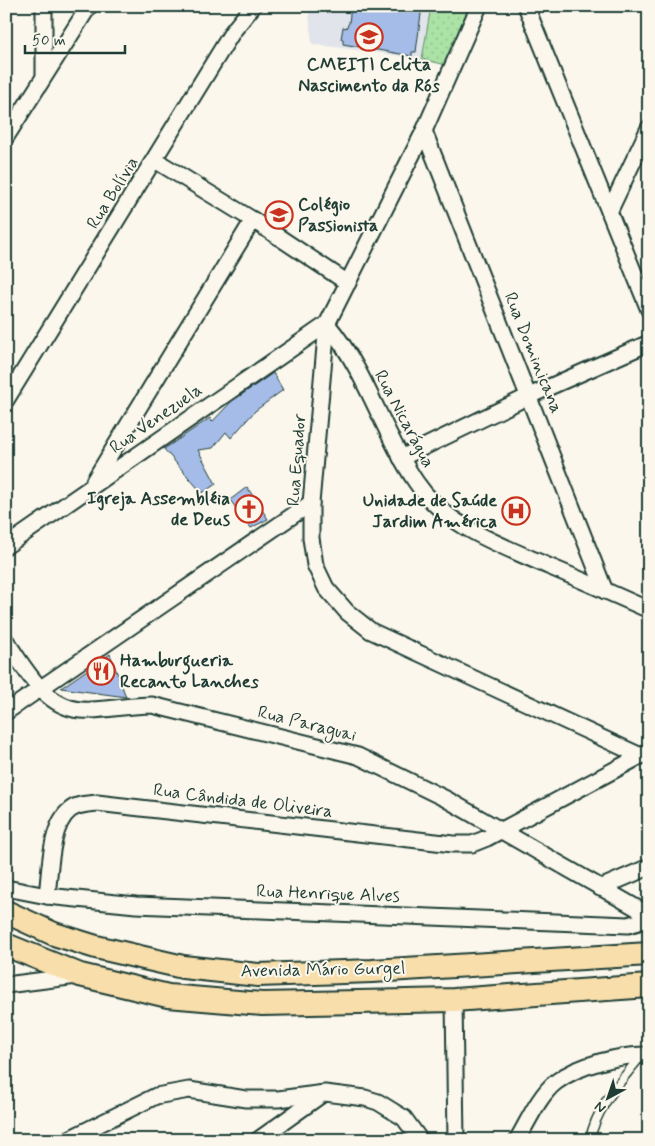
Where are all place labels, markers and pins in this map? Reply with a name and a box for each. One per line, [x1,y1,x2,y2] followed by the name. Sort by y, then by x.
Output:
[354,22,384,52] school or university icon: CMEITI Celita Nascimento da Rós
[298,53,440,98] place label: CMEITI Celita Nascimento da Rós
[298,193,378,238] place label: Colégio Passionista
[264,200,294,230] school or university icon: Colégio Passionista
[87,487,230,532] place label: Igreja Assembléia de Deus
[363,489,497,534] place label: Unidade de Saúde Jardim América
[234,494,264,524] church icon: Igreja Assembléia de Deus
[501,496,531,526] hospital icon: Unidade de Saúde Jardim América
[120,649,259,694] place label: Hamburgueria Recanto Lanches
[86,656,116,686] restaurant icon: Hamburgueria Recanto Lanches

